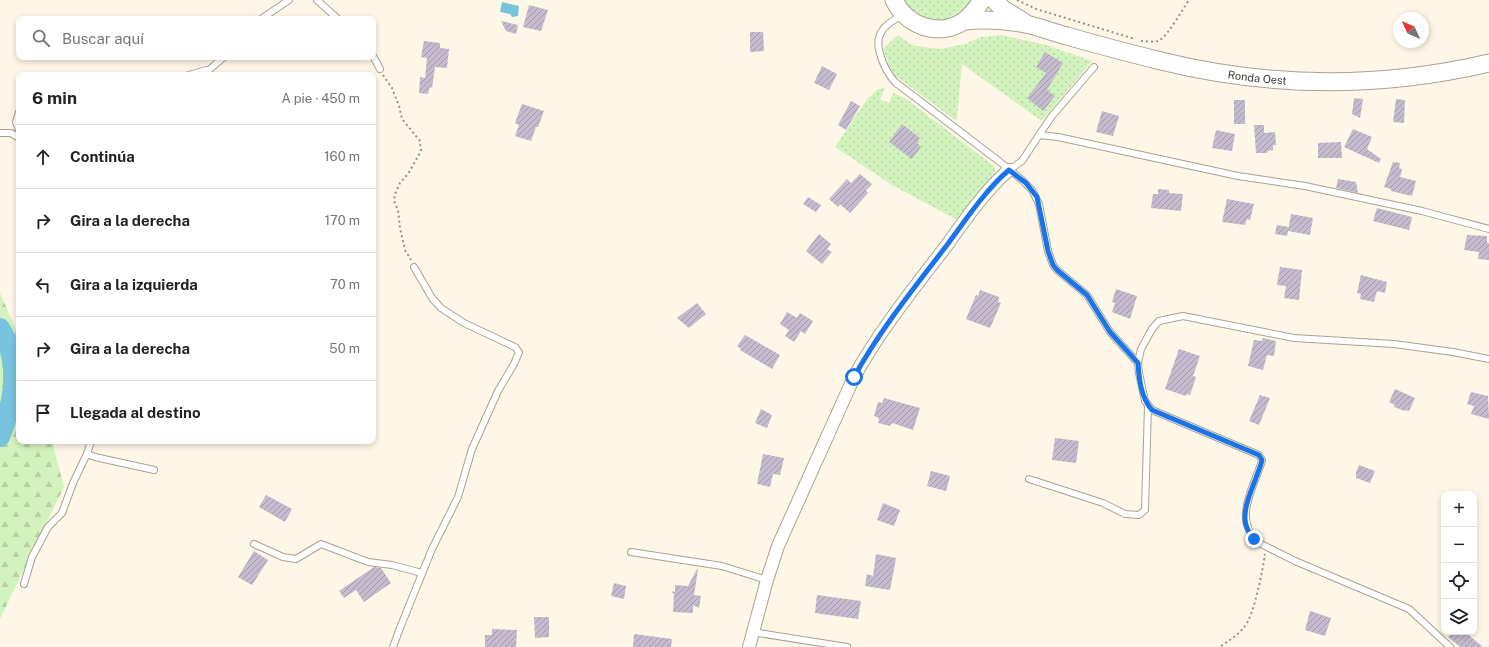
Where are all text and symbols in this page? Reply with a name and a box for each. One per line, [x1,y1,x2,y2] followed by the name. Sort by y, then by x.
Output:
[1393,12,1429,48] north arrow
[16,16,376,60] search box
[30,27,52,49] icon: search
[62,30,144,47] text: Buscar aquí
[1227,68,1287,87] street label: Ronda Oest
[32,88,77,108] text: 6 min
[281,91,360,106] text: A pie · 450 m
[32,146,54,168] icon: ahead
[70,148,135,165] text: Continúa
[324,149,360,164] text: 160 m
[32,210,54,232] icon: right
[70,212,190,229] text: Gira a la derecha
[325,213,360,228] text: 170 m
[32,274,54,296] icon: left
[70,276,198,293] text: Gira a la izquierda
[330,277,360,292] text: 70 m
[32,338,54,360] icon: right
[70,340,190,357] text: Gira a la derecha
[329,341,360,356] text: 50 m
[845,368,863,386] route start
[32,402,54,424] icon: arrive
[70,404,201,421] text: Llegada al destino
[1441,491,1477,635] map controls
[1441,491,1477,527] button: +
[1441,527,1477,563] button: −
[1245,530,1263,548] route end
[1441,563,1477,599] button: locate
[1441,599,1477,635] button: layers

